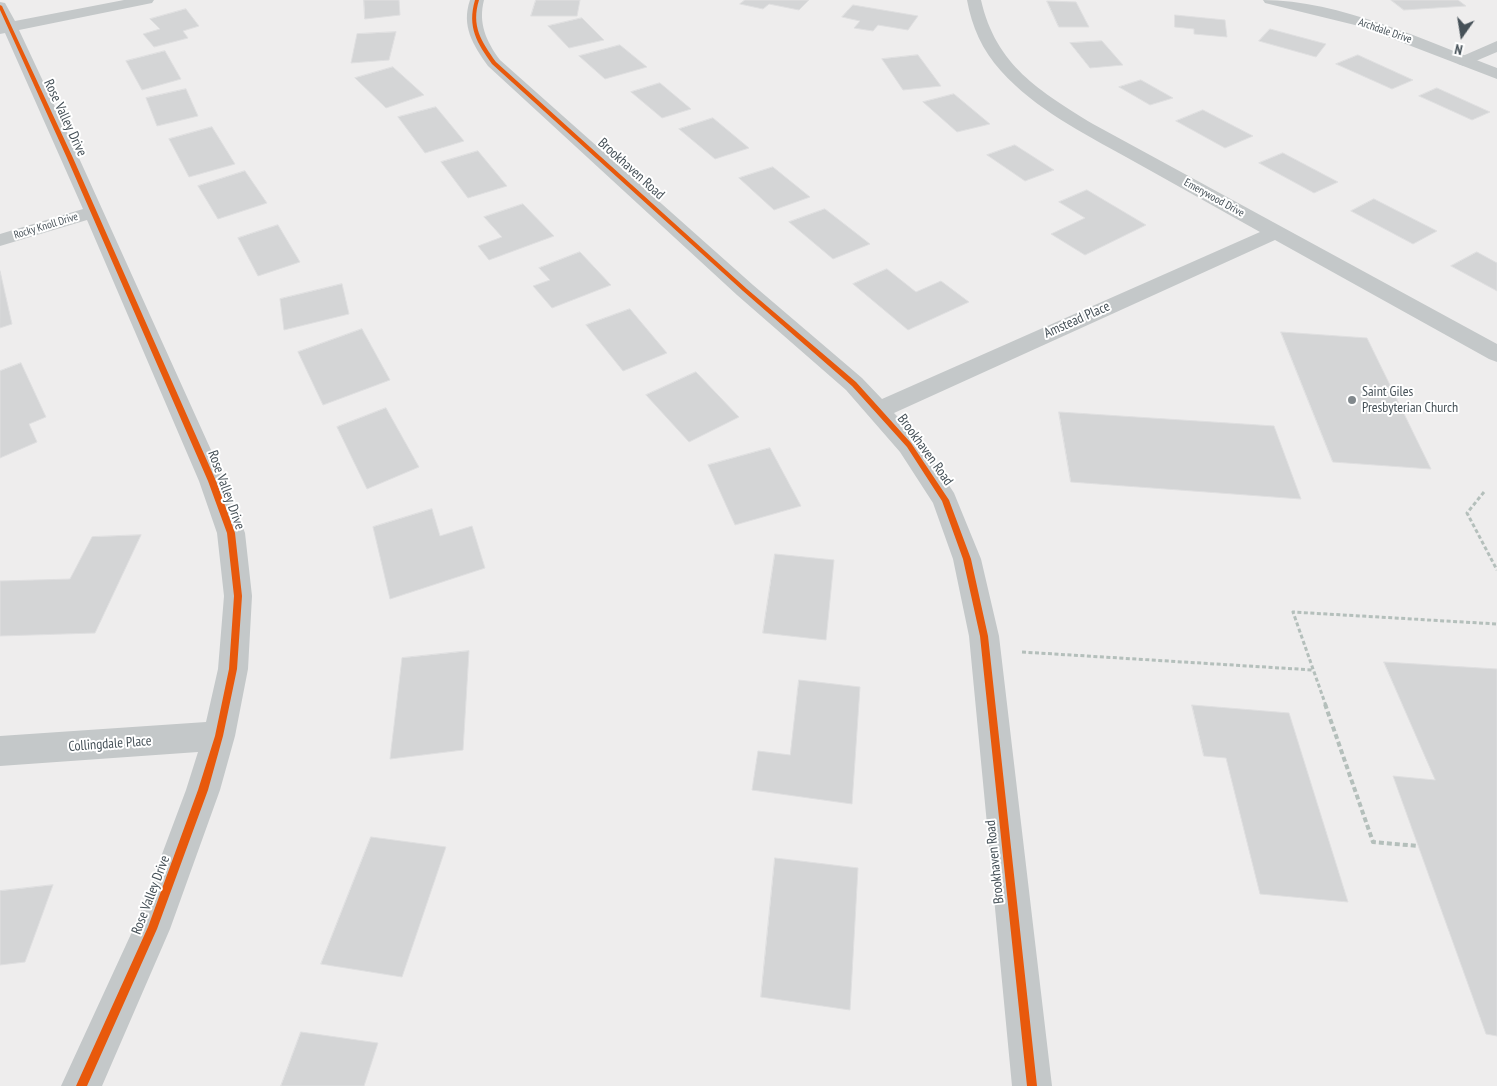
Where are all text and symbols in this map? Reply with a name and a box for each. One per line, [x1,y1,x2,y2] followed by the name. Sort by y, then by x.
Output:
[1437,10,1487,60] north arrow
[1357,16,1413,46] street label: Archdale Drive
[1453,40,1464,59] text: N
[40,77,90,159] street label: Rose Valley Drive
[594,135,668,203] street label: Brookhaven Road
[1182,176,1246,220] street label: Emerywood Drive
[12,210,80,242] street label: Rocky Knoll Drive
[1041,298,1113,342] street label: Amstead Place
[1362,384,1458,417] place label: Saint Giles Presbyterian Church
[1346,394,1358,406] marker: Saint Giles Presbyterian Church
[894,411,956,489] street label: Brookhaven Road
[204,448,248,532] street label: Rose Valley Drive
[68,733,152,755] street label: Collingdale Place
[982,819,1008,905] street label: Brookhaven Road
[128,853,174,937] street label: Rose Valley Drive

